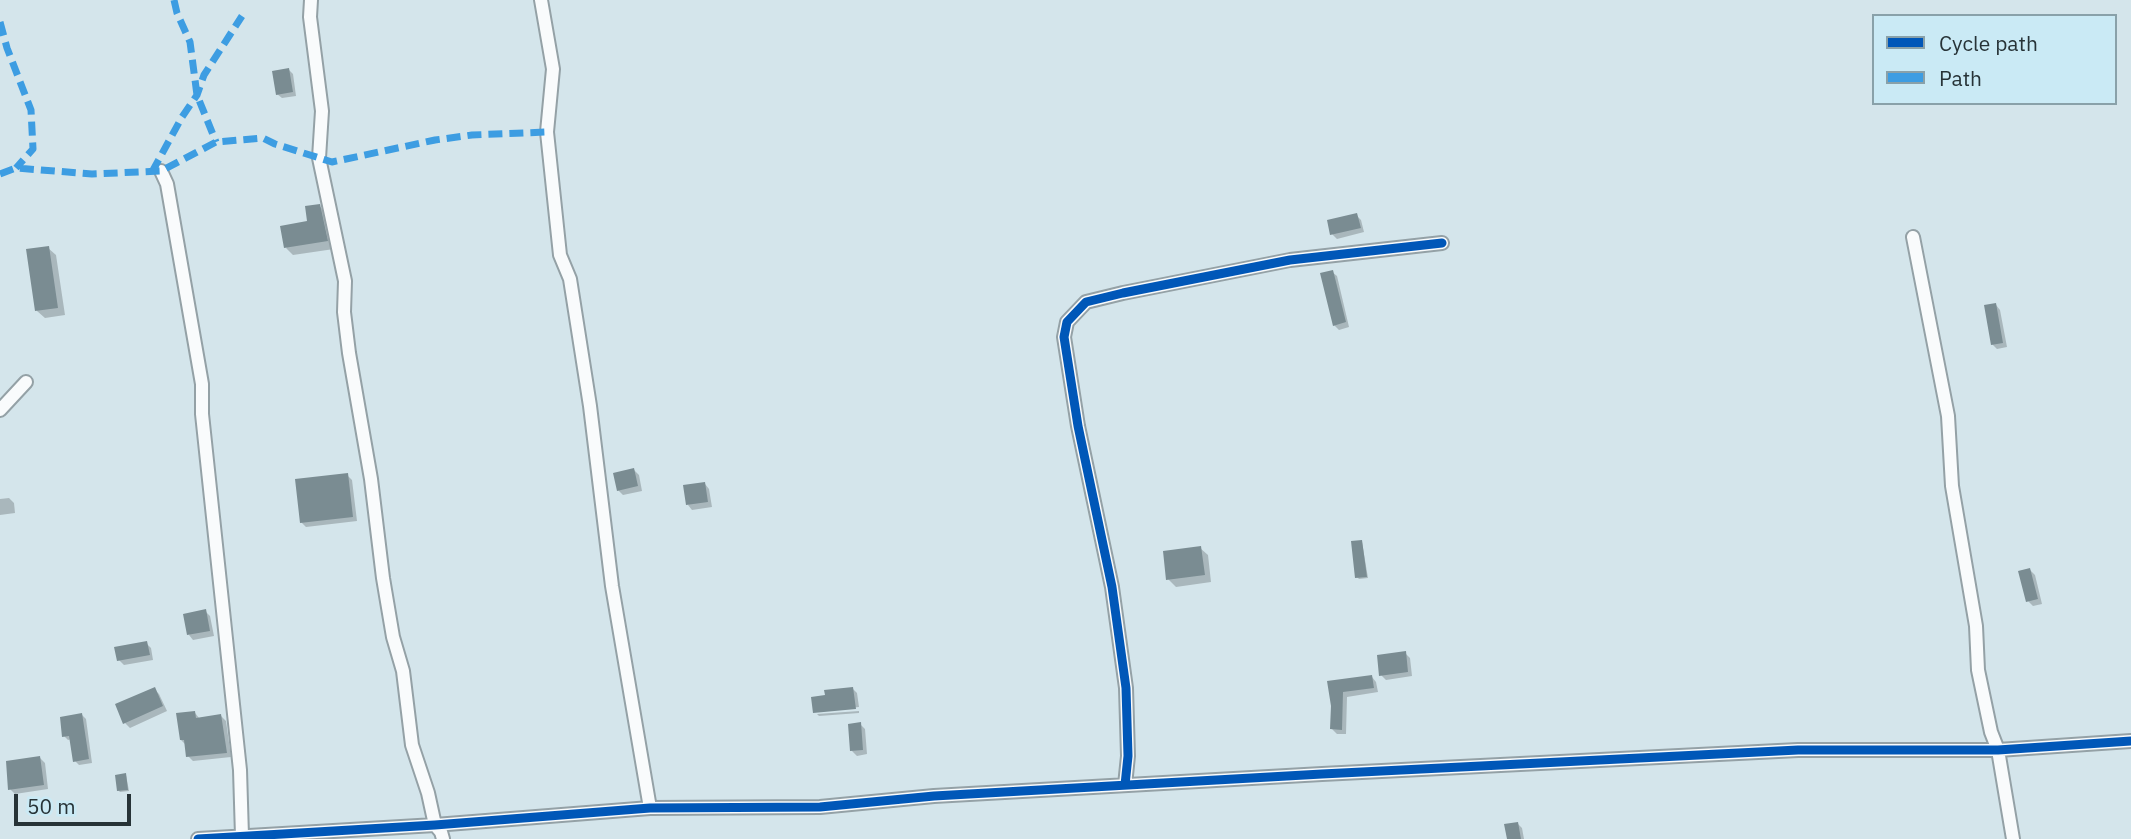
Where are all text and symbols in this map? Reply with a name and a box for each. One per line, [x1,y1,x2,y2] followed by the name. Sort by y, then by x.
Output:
[1872,14,2117,105] legend
[1939,29,2038,57] text: Cycle path
[1939,64,1982,92] text: Path
[18,780,135,824] scale bar
[27,792,76,820] text: 50 m

